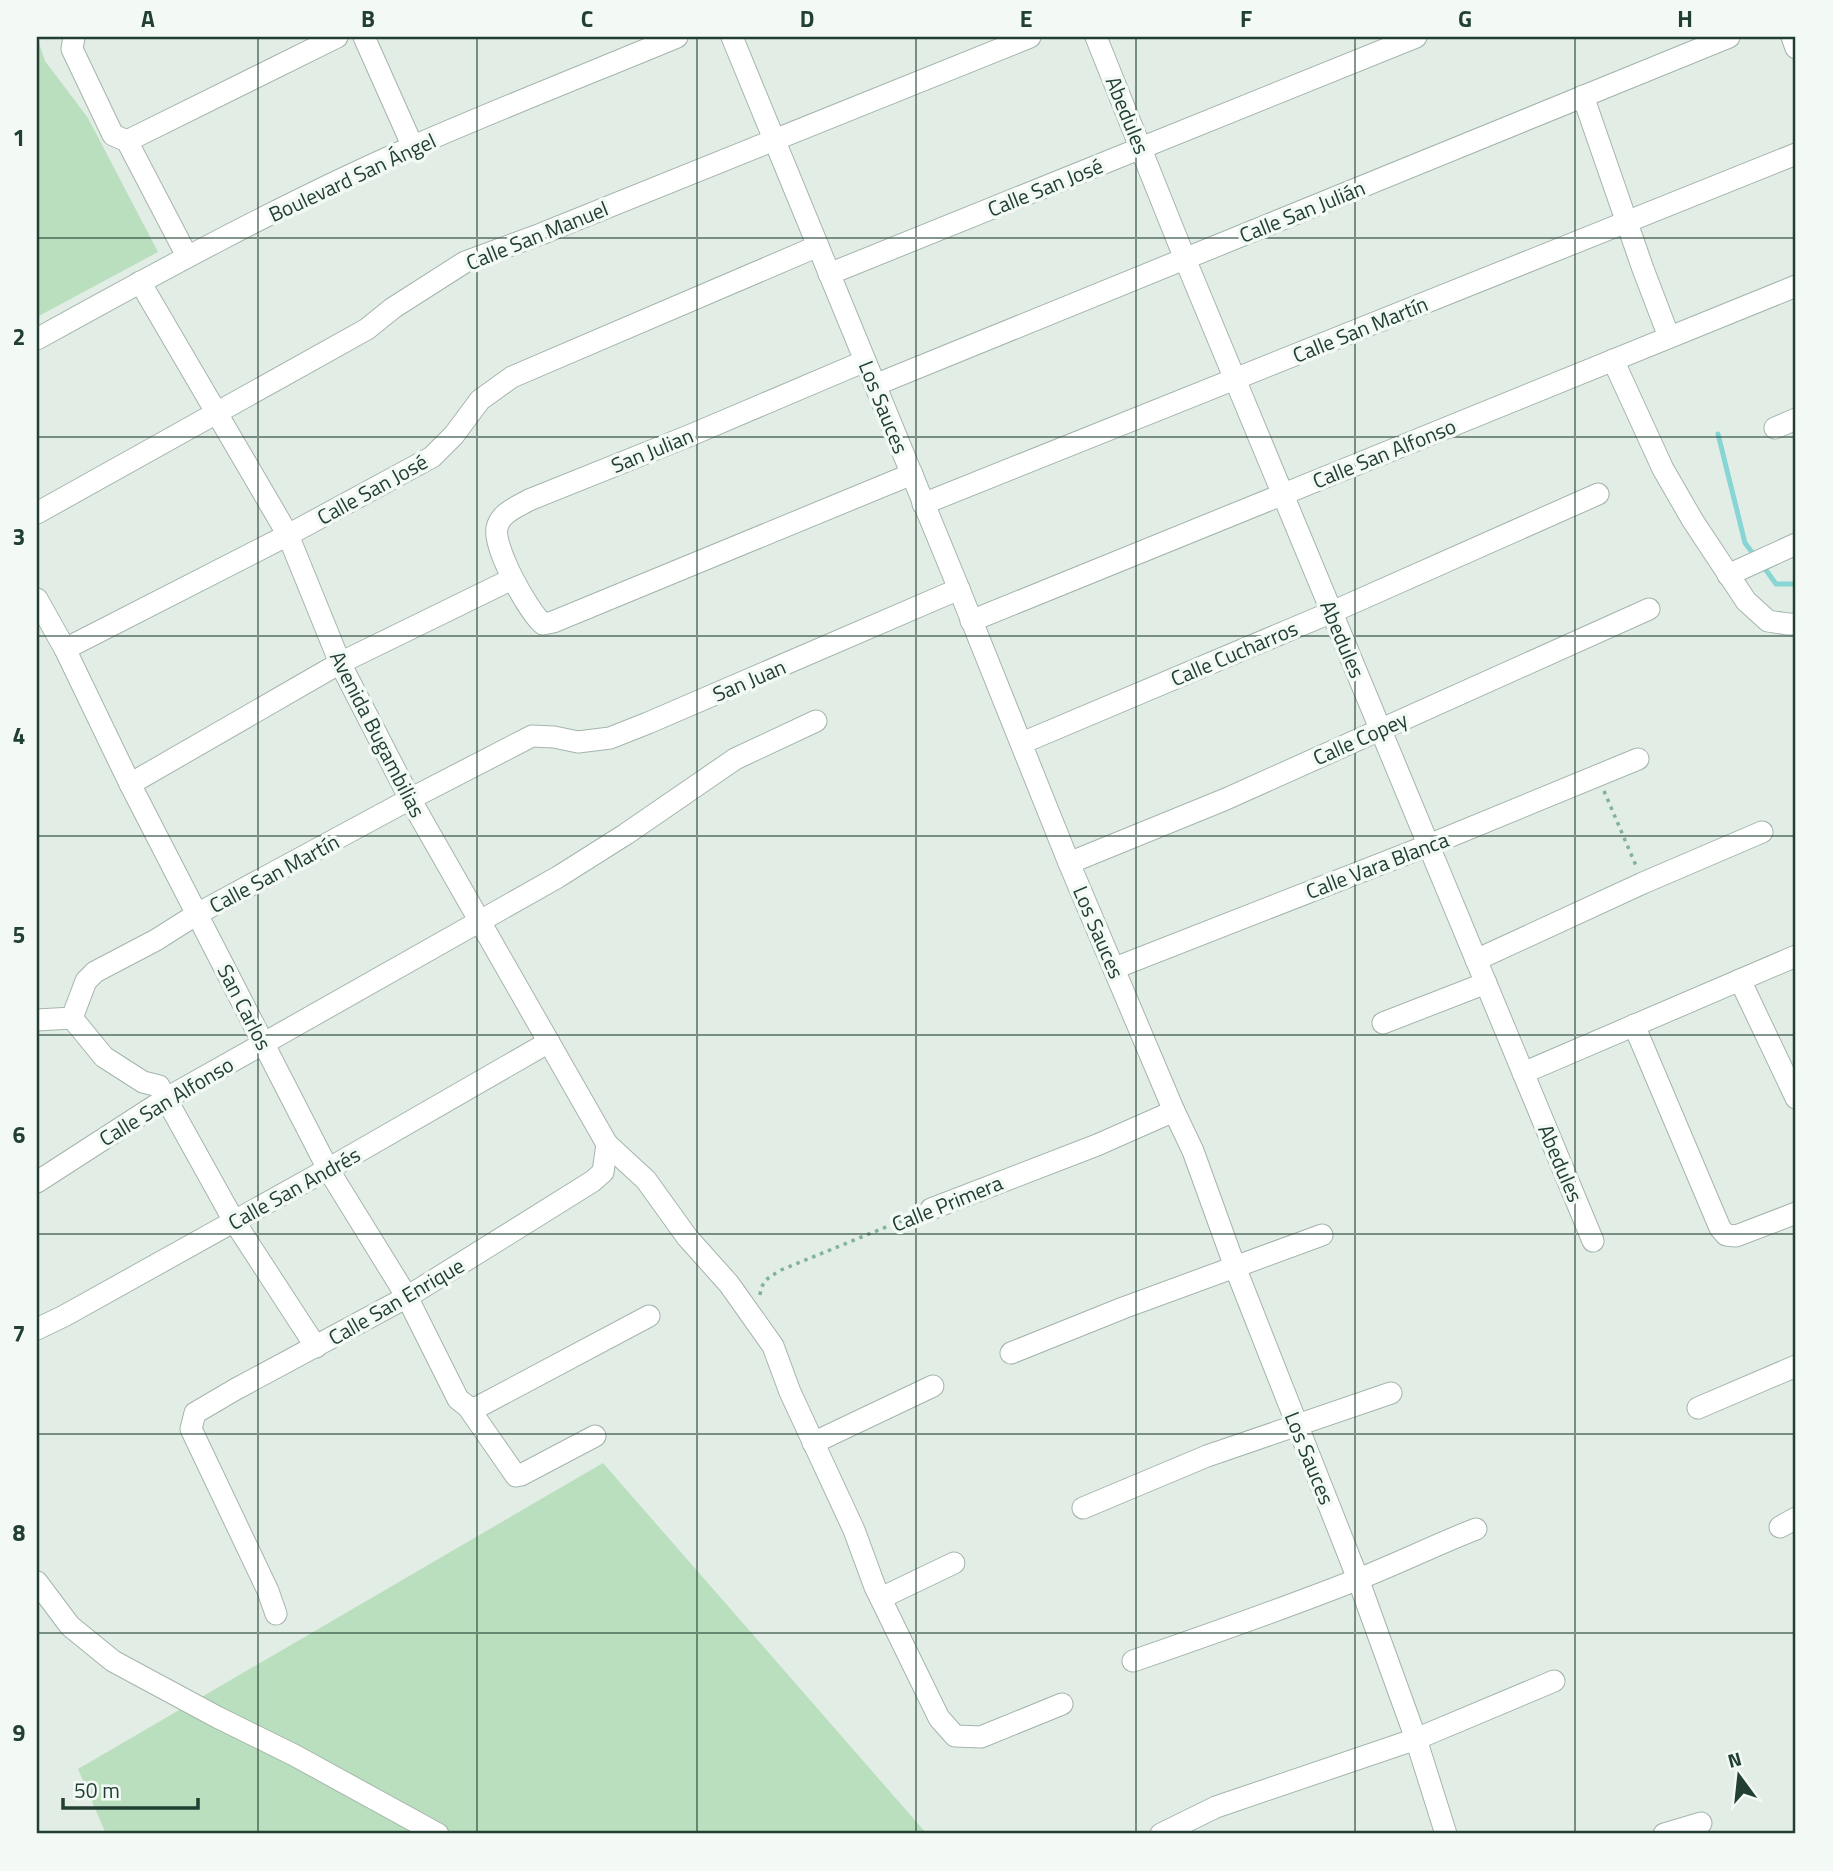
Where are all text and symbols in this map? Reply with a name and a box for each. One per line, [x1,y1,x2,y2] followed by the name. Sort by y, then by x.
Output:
[141,1,155,36] text: A
[361,1,375,36] text: B
[581,1,593,36] text: C
[800,1,814,36] text: D
[1020,1,1032,36] text: E
[1240,1,1252,36] text: F
[1458,1,1472,36] text: G
[1677,1,1693,36] text: H
[1098,71,1158,159] street label: Abedules
[13,120,25,155] text: 1
[263,124,441,230] street label: Boulevard San Ángel
[982,149,1108,225] street label: Calle San José
[1234,171,1370,251] street label: Calle San Julián
[461,192,613,278] street label: Calle San Manuel
[1288,287,1432,371] street label: Calle San Martín
[13,319,25,354] text: 2
[851,356,917,458] street label: Los Sauces
[1308,410,1460,496] street label: Calle San Alfonso
[606,419,698,481] street label: San Julian
[311,445,433,533] street label: Calle San José
[13,519,25,554] text: 3
[1312,595,1374,683] street label: Abedules
[1165,612,1303,694] street label: Calle Cucharros
[322,645,434,823] street label: Avenida Bugambilias
[707,650,791,710] street label: San Juan
[1307,703,1413,773] street label: Calle Copey
[13,718,25,753] text: 4
[1301,823,1454,907] street label: Calle Vara Blanca
[203,825,345,921] street label: Calle San Martín
[1065,881,1133,983] street label: Los Sauces
[13,917,25,952] text: 5
[210,958,280,1056] street label: San Carlos
[93,1048,239,1154] street label: Calle San Alfonso
[13,1117,26,1152] text: 6
[1530,1119,1592,1207] street label: Abedules
[222,1138,366,1238] street label: Calle San Andrés
[887,1166,1008,1240] street label: Calle Primera
[322,1249,470,1353] street label: Calle San Enrique
[13,1316,25,1351] text: 7
[1277,1407,1343,1509] street label: Los Sauces
[13,1515,26,1550] text: 8
[13,1715,26,1750] text: 9
[1703,1742,1773,1812] north arrow
[1724,1743,1745,1775] text: N
[63,1766,198,1810] scale bar
[74,1774,120,1806] text: 50 m

